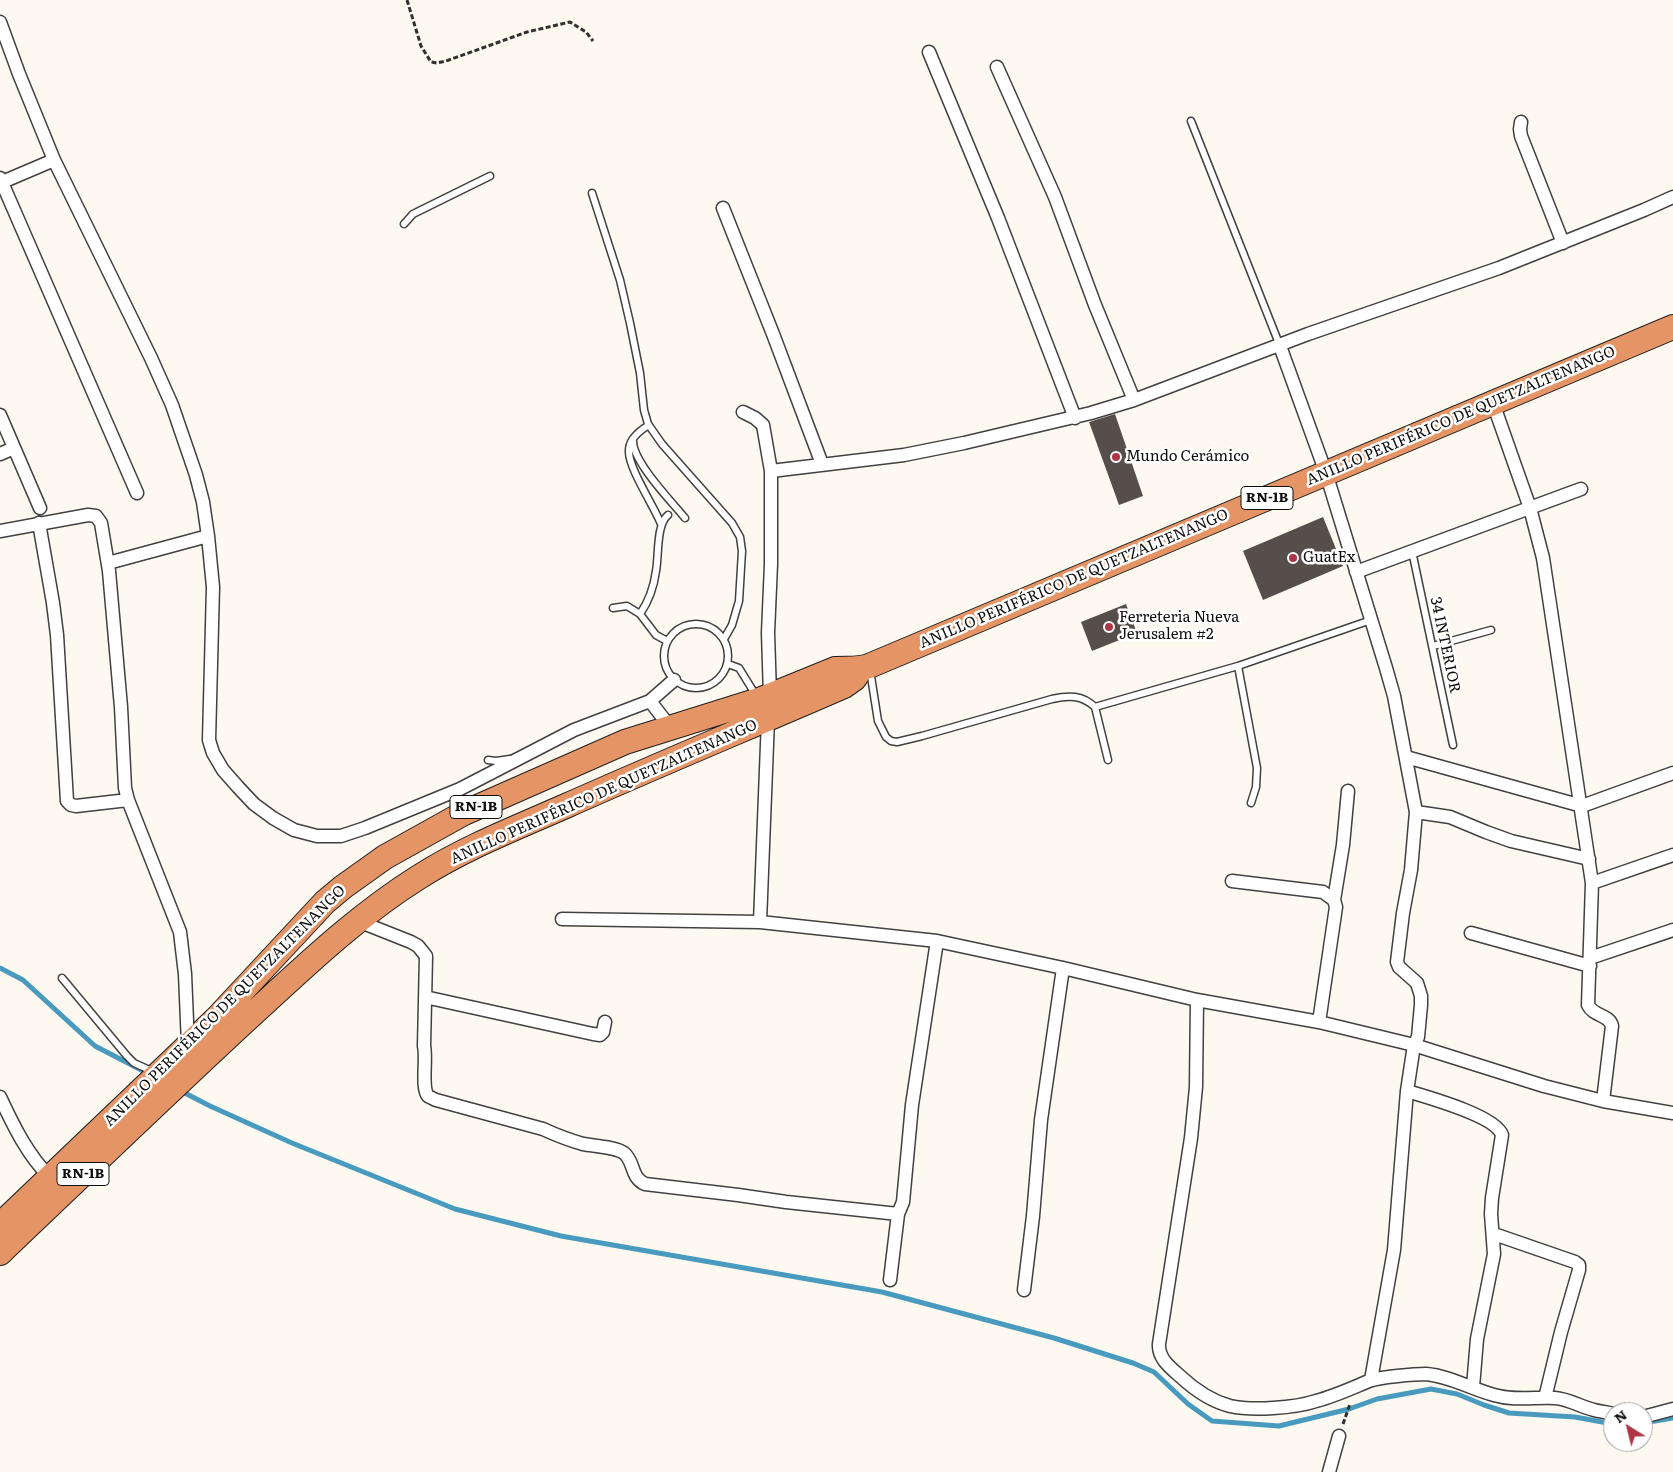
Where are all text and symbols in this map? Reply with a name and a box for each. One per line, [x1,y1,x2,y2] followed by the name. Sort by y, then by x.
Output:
[1304,343,1618,489] street label: ANILLO PERIFÉRICO DE QUETZALTENANGO
[1126,448,1249,466] place label: Mundo Cerámico
[1110,451,1122,463] marker: Mundo Cerámico
[1241,486,1293,509] road number: RN-1B
[917,506,1231,652] street label: ANILLO PERIFÉRICO DE QUETZALTENANGO
[1303,549,1356,567] place label: GuatEx
[1287,552,1299,564] marker: GuatEx
[1426,595,1464,695] street label: 34 INTERIOR
[1119,609,1239,644] place label: Ferreteria Nueva Jerusalem #2
[1103,621,1115,633] marker: Ferreteria Nueva Jerusalem #2
[448,716,760,868] street label: ANILLO PERIFÉRICO DE QUETZALTENANGO
[450,796,502,819] road number: RN-1B
[101,882,349,1130] street label: ANILLO PERIFÉRICO DE QUETZALTENANGO
[57,1162,109,1186] road number: RN-1B
[1603,1402,1653,1452] north arrow
[1609,1404,1630,1427] text: N

